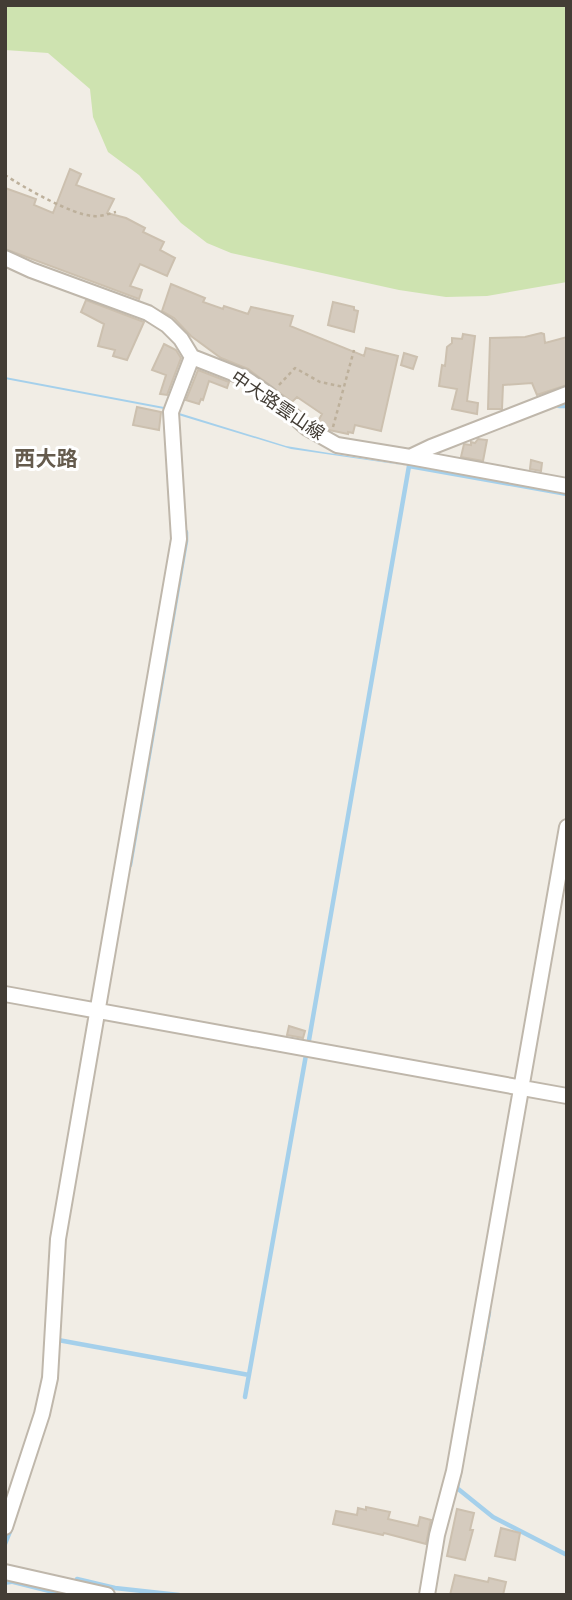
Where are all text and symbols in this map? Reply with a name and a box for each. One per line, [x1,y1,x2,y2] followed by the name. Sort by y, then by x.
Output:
[227,365,329,445] street label: 中大路雲山線
[15,445,78,472] district label: 西大路

